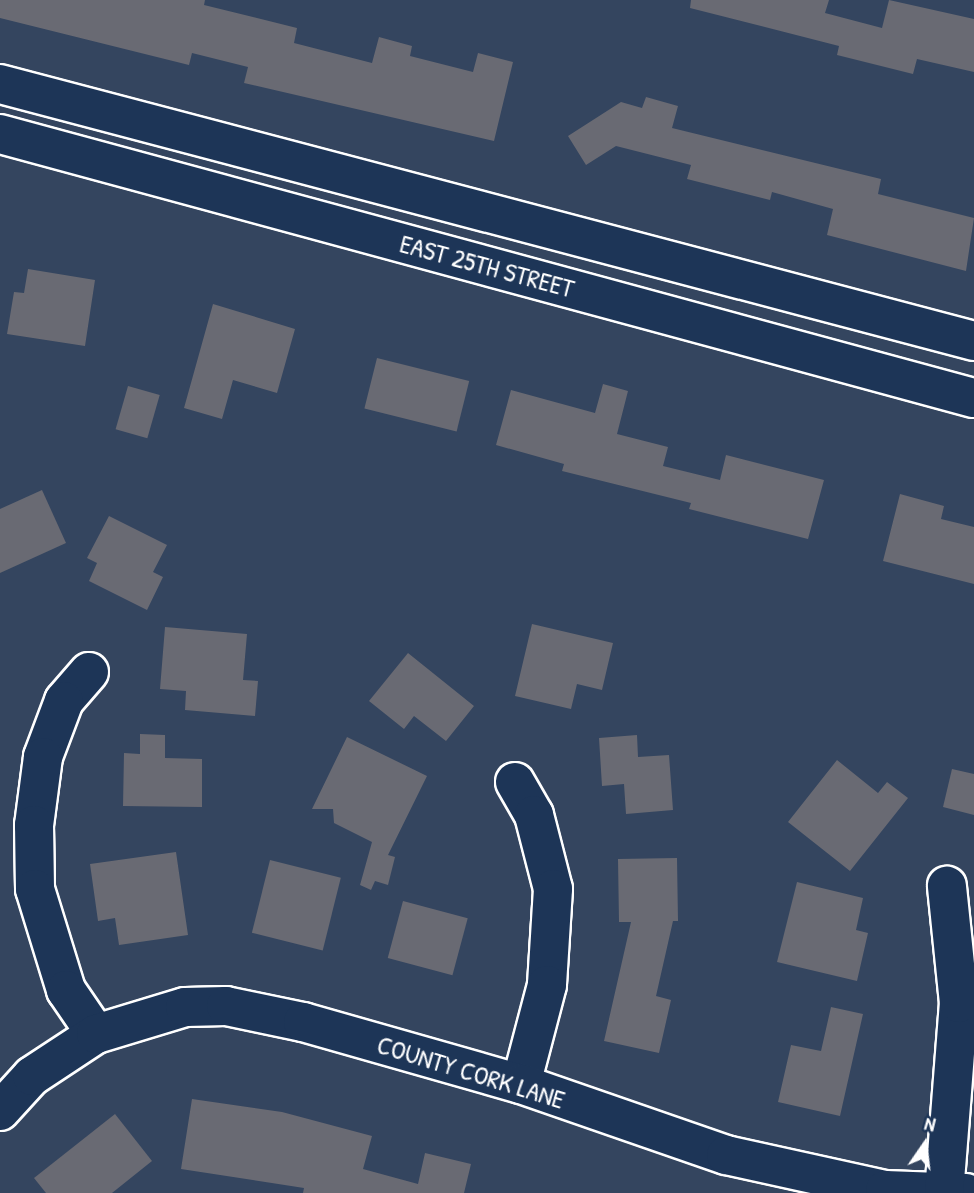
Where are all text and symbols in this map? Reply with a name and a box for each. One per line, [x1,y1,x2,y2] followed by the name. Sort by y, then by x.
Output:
[397,228,577,304] street label: EAST 25TH STREET
[374,1029,568,1115] street label: COUNTY CORK LANE
[890,1109,960,1179] north arrow
[922,1110,938,1137] text: N

